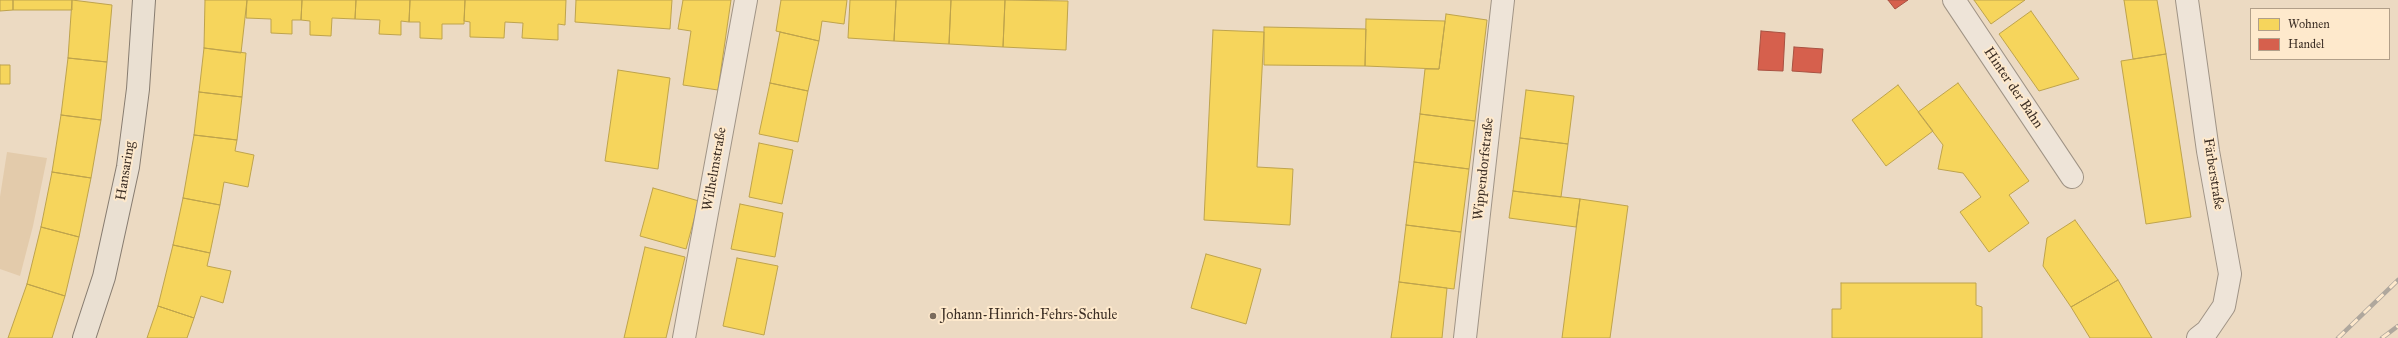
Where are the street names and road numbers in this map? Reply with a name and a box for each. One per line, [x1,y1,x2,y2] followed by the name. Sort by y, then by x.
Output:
[1980,44,2046,132] street label: Hinter der Bahn
[1470,117,1498,221] street label: Wippendorfstraße
[699,126,731,212] street label: Wilhelmstraße
[2199,137,2227,211] street label: Färberstraße
[113,140,139,202] street label: Hansaring

